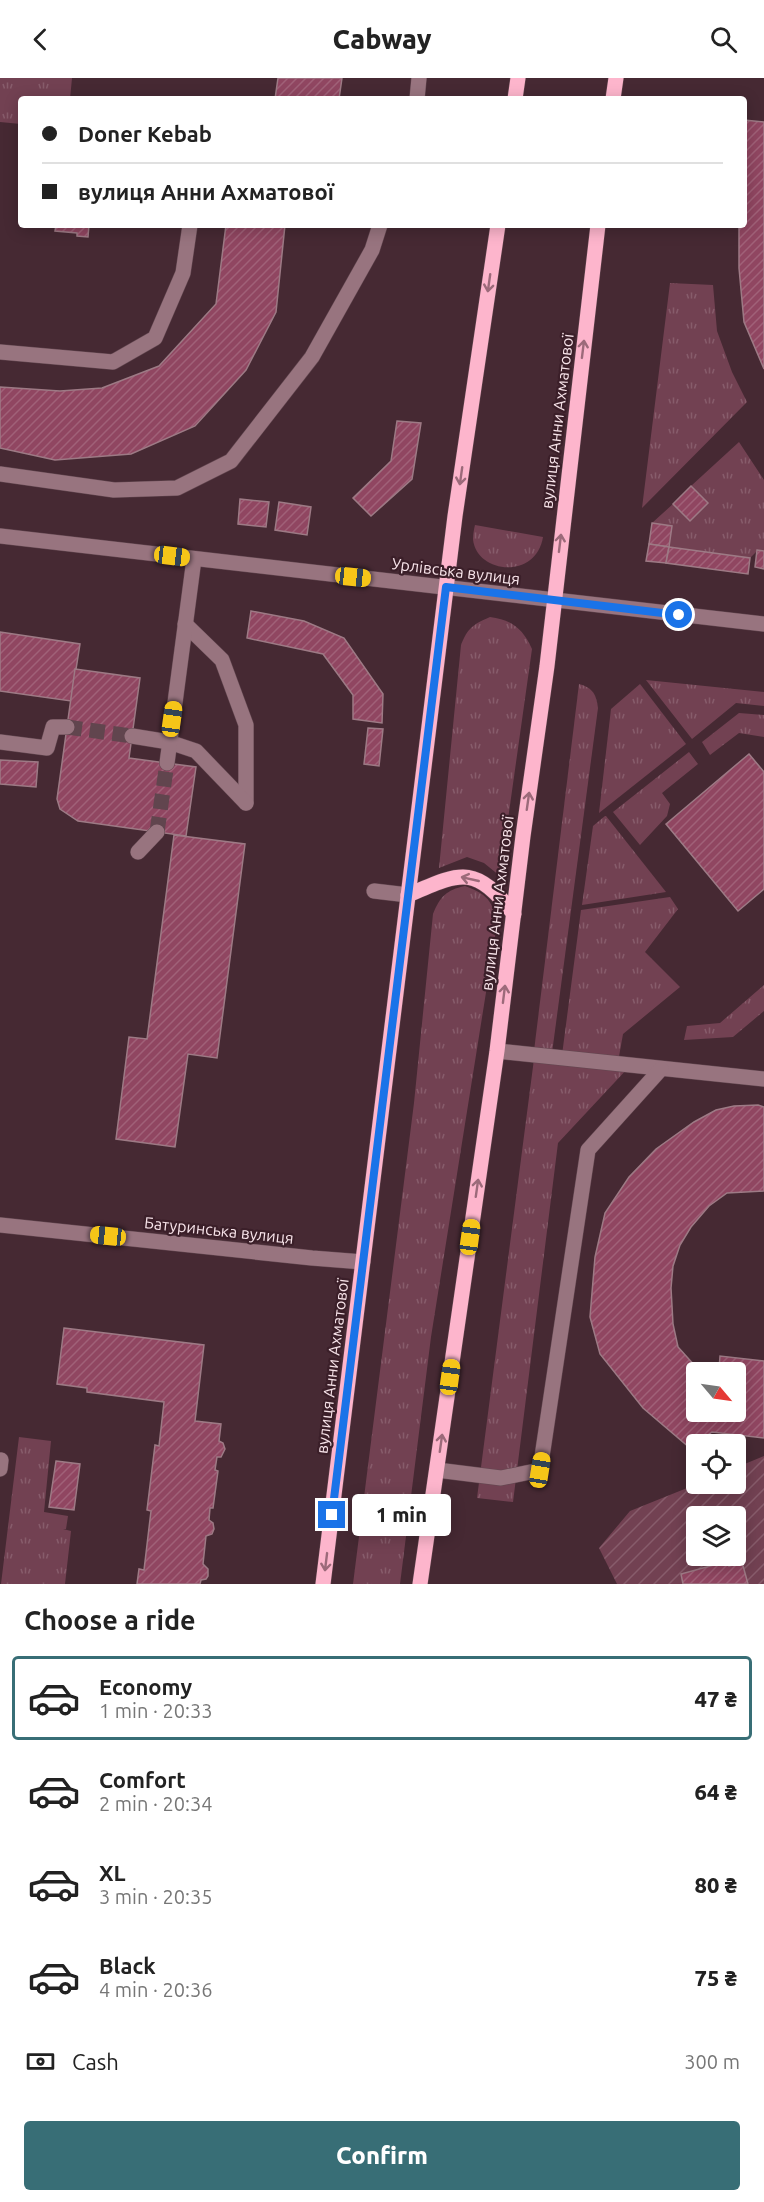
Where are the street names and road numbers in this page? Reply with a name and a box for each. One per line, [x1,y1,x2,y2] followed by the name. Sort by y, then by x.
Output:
[537,331,577,510] street label: вулиця Анни Ахматової
[391,554,521,588] street label: Урлівська вулиця
[477,813,517,992] street label: вулиця Анни Ахматової
[143,1213,295,1247] street label: Батуринська вулиця
[312,1276,352,1455] street label: вулиця Анни Ахматової

